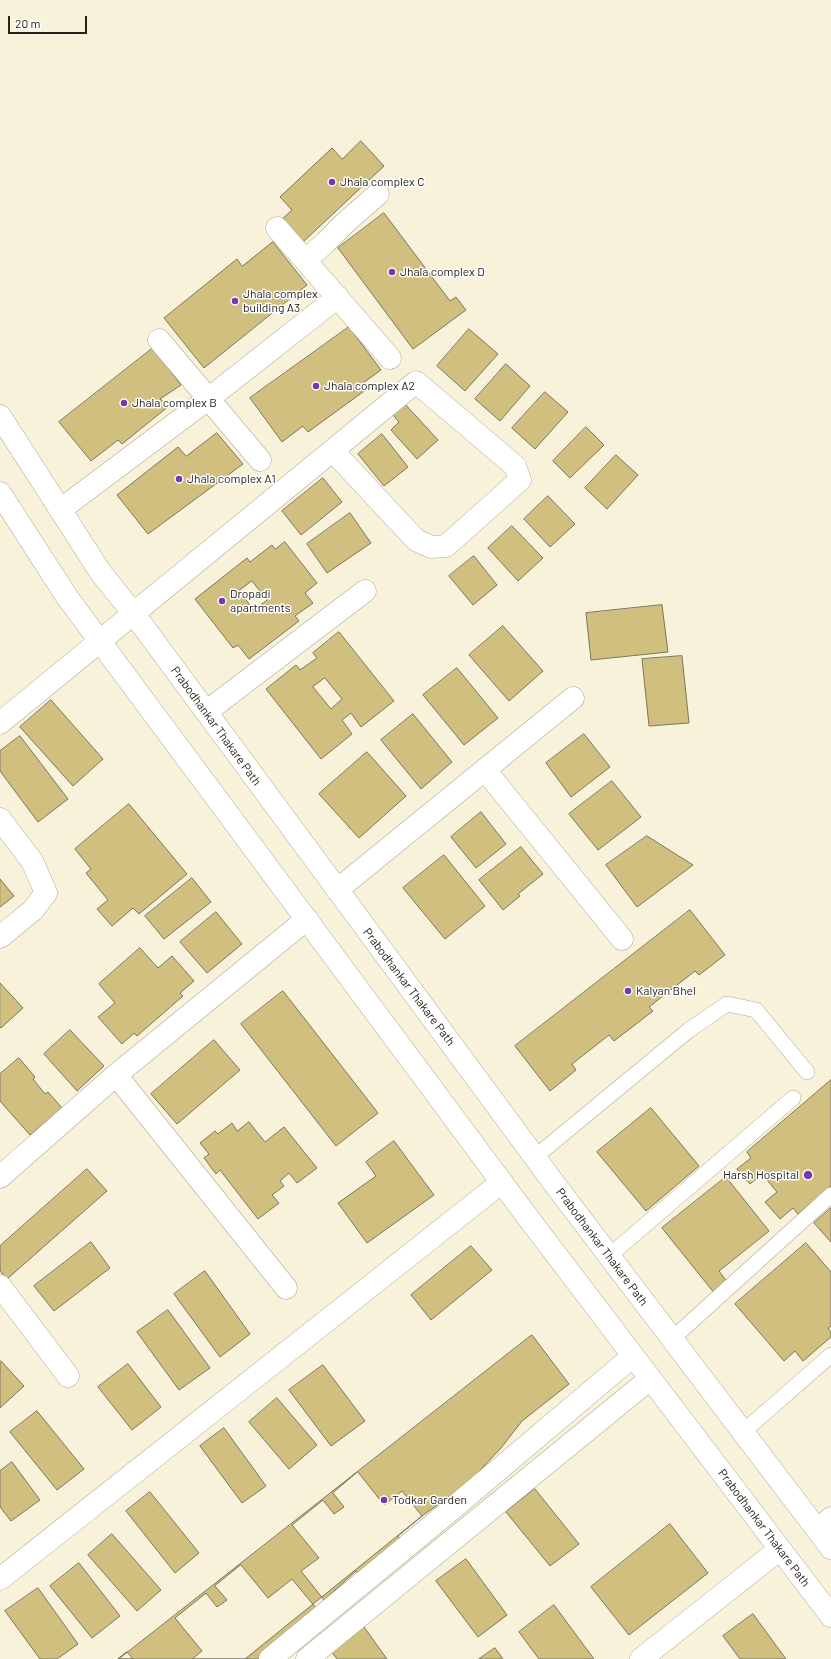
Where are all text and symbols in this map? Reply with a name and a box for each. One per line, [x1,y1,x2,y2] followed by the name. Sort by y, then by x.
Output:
[10,8,89,34] scale bar
[15,16,41,30] text: 20 m
[340,175,425,189] place label: Jhala complex C
[327,177,337,187] marker: Jhala complex C
[400,265,485,279] place label: Jhala complex D
[387,267,397,277] marker: Jhala complex D
[243,287,318,315] place label: Jhala complex building A3
[230,296,240,306] marker: Jhala complex building A3
[324,379,415,393] place label: Jhala complex A2
[311,381,321,391] marker: Jhala complex A2
[132,396,217,410] place label: Jhala complex B
[119,398,129,408] marker: Jhala complex B
[187,472,276,486] place label: Jhala complex A1
[174,474,184,484] marker: Jhala complex A1
[230,587,291,615] place label: Dropadi apartments
[217,596,227,606] marker: Dropadi apartments
[168,664,264,788] street label: Prabodhankar Thakare Path
[360,925,458,1049] street label: Prabodhankar Thakare Path
[636,984,696,998] place label: Kalyan Bhel
[623,986,633,996] marker: Kalyan Bhel
[723,1168,799,1182] place label: Harsh Hospital
[802,1169,814,1181] marker: Harsh Hospital
[553,1185,651,1309] street label: Prabodhankar Thakare Path
[715,1466,813,1590] street label: Prabodhankar Thakare Path
[392,1493,467,1507] place label: Todkar Garden
[379,1495,389,1505] marker: Todkar Garden

